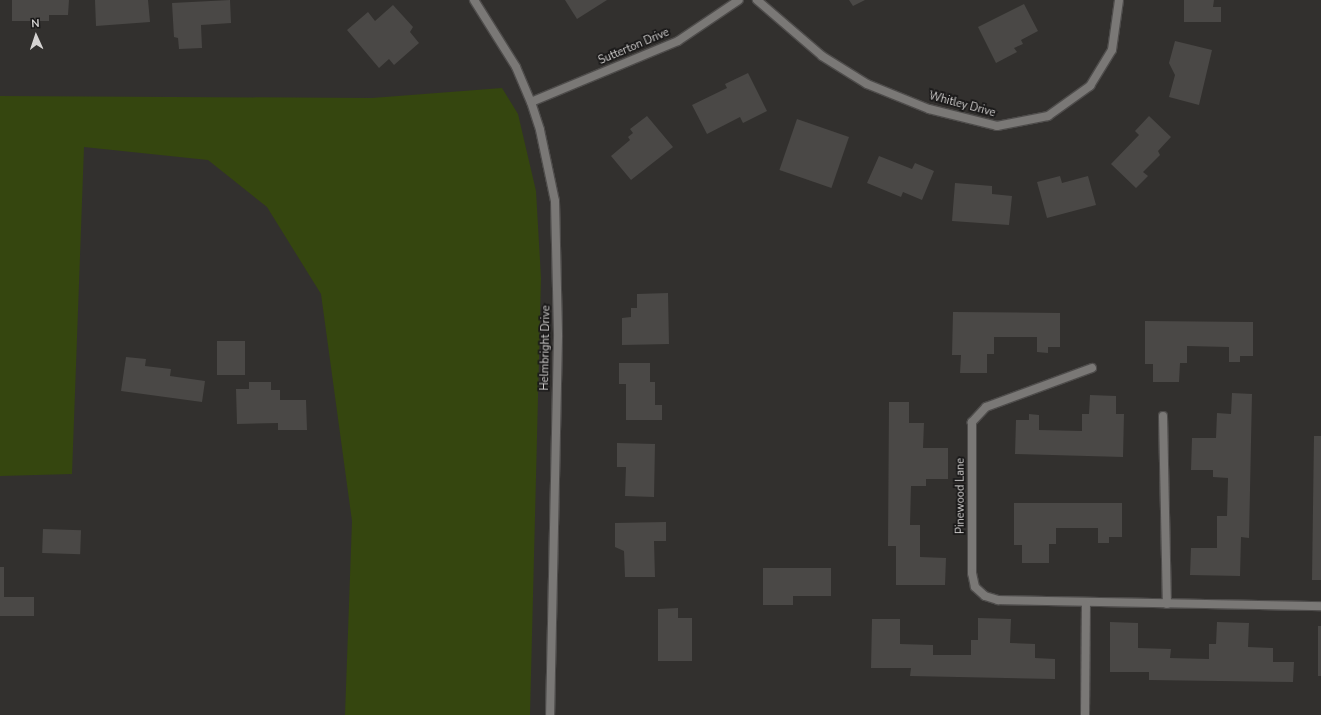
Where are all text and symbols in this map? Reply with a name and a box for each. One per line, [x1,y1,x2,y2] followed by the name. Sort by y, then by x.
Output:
[16,16,56,56] north arrow
[31,16,40,31] text: N
[597,26,671,68] street label: Sutterton Drive
[927,90,997,120] street label: Whitley Drive
[539,305,553,391] street label: Helmbright Drive
[954,458,968,534] street label: Pinewood Lane

